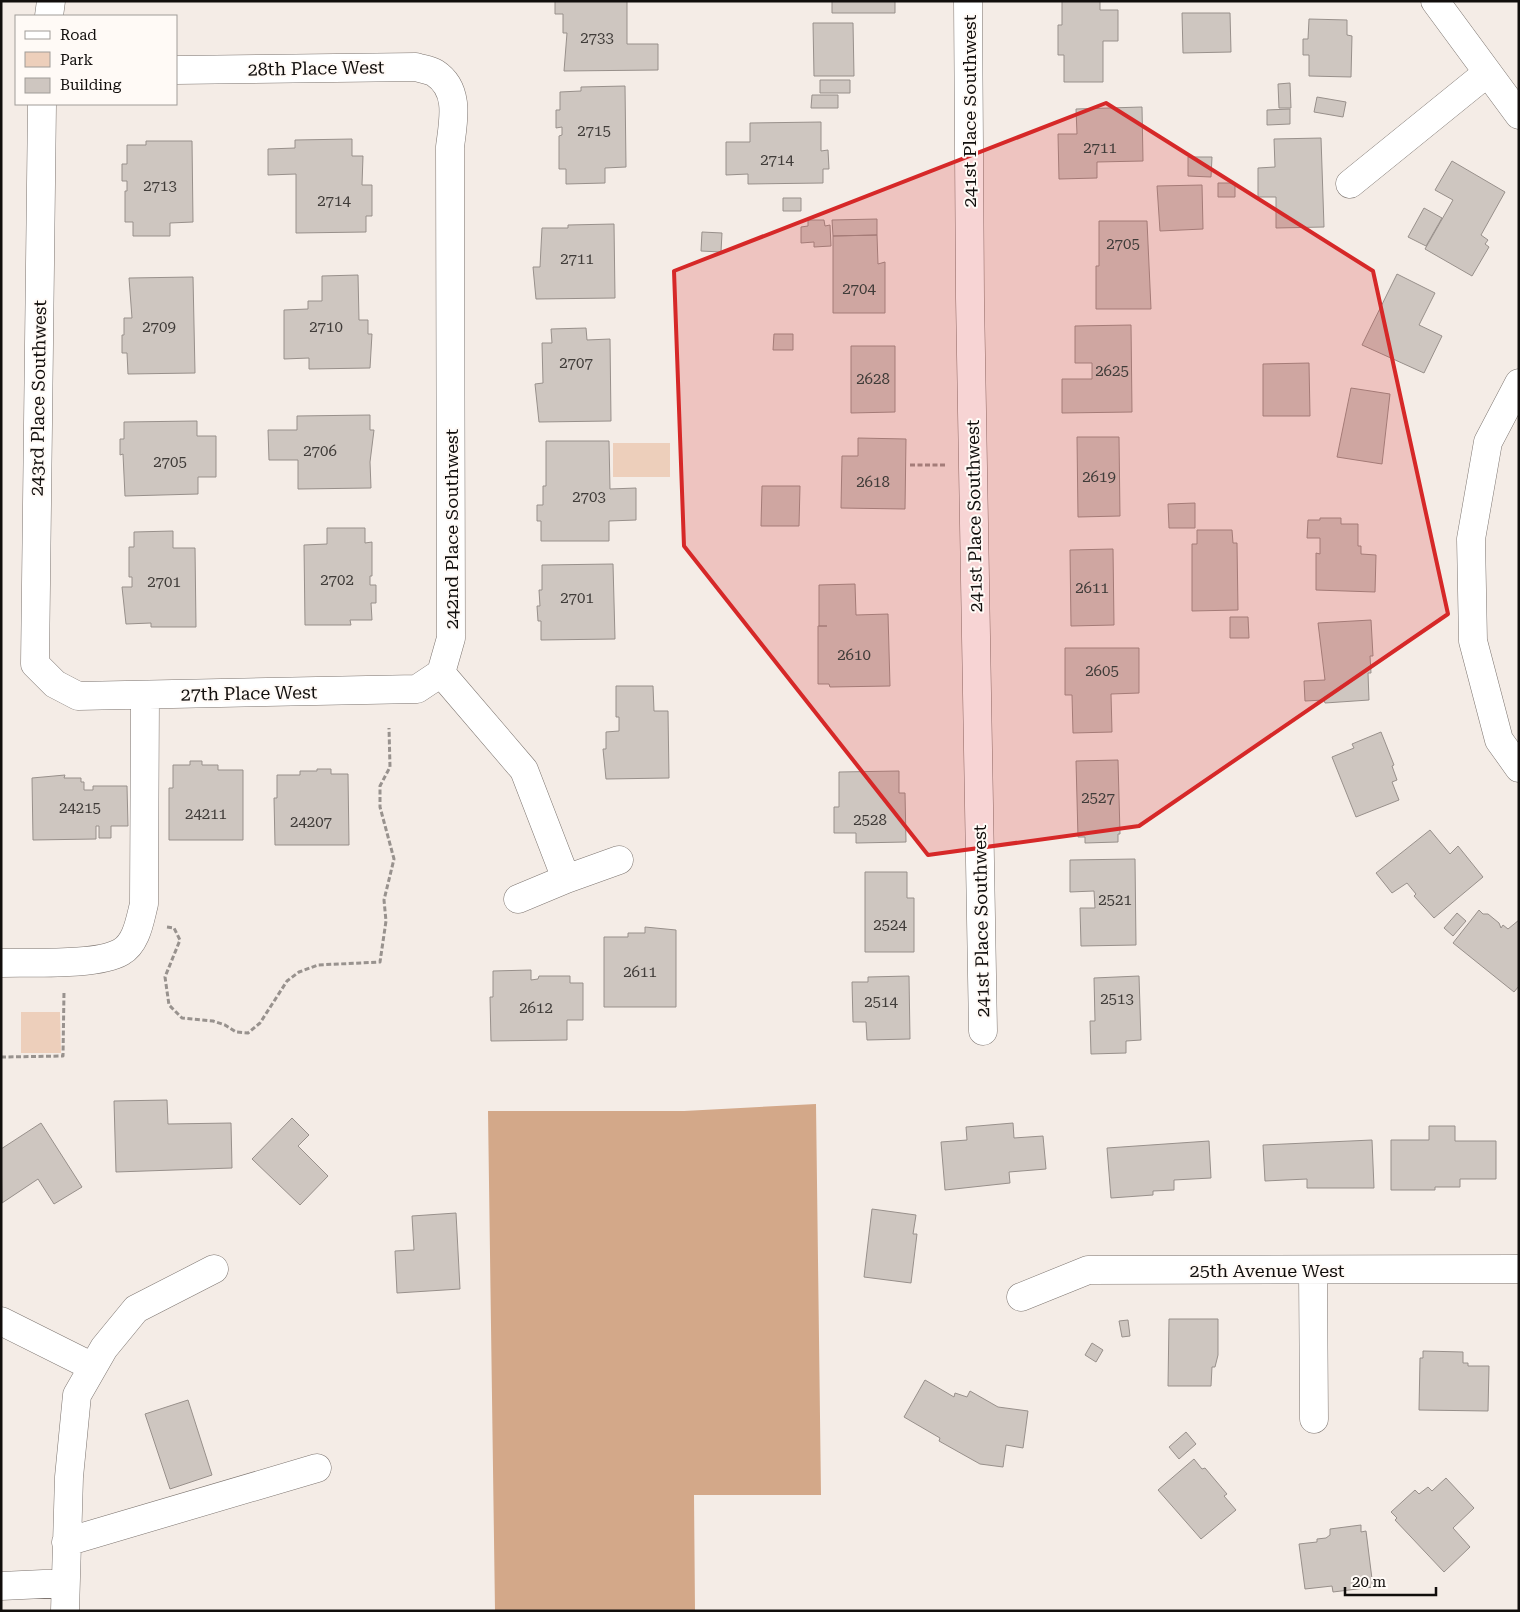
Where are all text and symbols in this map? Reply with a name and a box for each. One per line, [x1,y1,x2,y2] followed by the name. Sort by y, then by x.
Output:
[959,14,980,207] street label: 241st Place Southwest
[15,15,178,105] legend
[60,26,97,44] text: Road
[580,29,614,47] house number: 2733
[60,51,94,69] text: Park
[247,56,385,80] street label: 28th Place West
[60,76,122,94] text: Building
[577,122,611,140] house number: 2715
[1083,139,1117,157] house number: 2711
[760,151,794,169] house number: 2714
[143,177,177,195] house number: 2713
[317,192,351,210] house number: 2714
[1106,235,1140,253] house number: 2705
[560,250,594,268] house number: 2711
[842,280,876,298] house number: 2704
[26,299,50,496] street label: 243rd Place Southwest
[142,318,176,336] house number: 2709
[309,318,343,336] house number: 2710
[559,354,593,372] house number: 2707
[1095,362,1129,380] house number: 2625
[856,370,890,388] house number: 2628
[962,419,986,613] street label: 241st Place Southwest
[441,428,462,629] street label: 242nd Place Southwest
[303,442,337,460] house number: 2706
[153,453,187,471] house number: 2705
[1082,468,1116,486] house number: 2619
[856,473,890,491] house number: 2618
[572,488,606,506] house number: 2703
[320,571,354,589] house number: 2702
[147,573,181,591] house number: 2701
[1075,579,1109,597] house number: 2611
[560,589,594,607] house number: 2701
[837,646,871,664] house number: 2610
[1085,662,1119,680] house number: 2605
[180,681,318,705] street label: 27th Place West
[1081,789,1115,807] house number: 2527
[59,799,101,817] house number: 24215
[185,805,227,823] house number: 24211
[853,811,887,829] house number: 2528
[290,813,332,831] house number: 24207
[969,824,993,1018] street label: 241st Place Southwest
[1098,891,1132,909] house number: 2521
[873,916,907,934] house number: 2524
[623,963,657,981] house number: 2611
[1100,990,1134,1008] house number: 2513
[864,993,898,1011] house number: 2514
[519,999,553,1017] house number: 2612
[1190,1260,1345,1281] street label: 25th Avenue West
[1345,1564,1436,1596] scale bar
[1352,1573,1387,1591] text: 20 m

